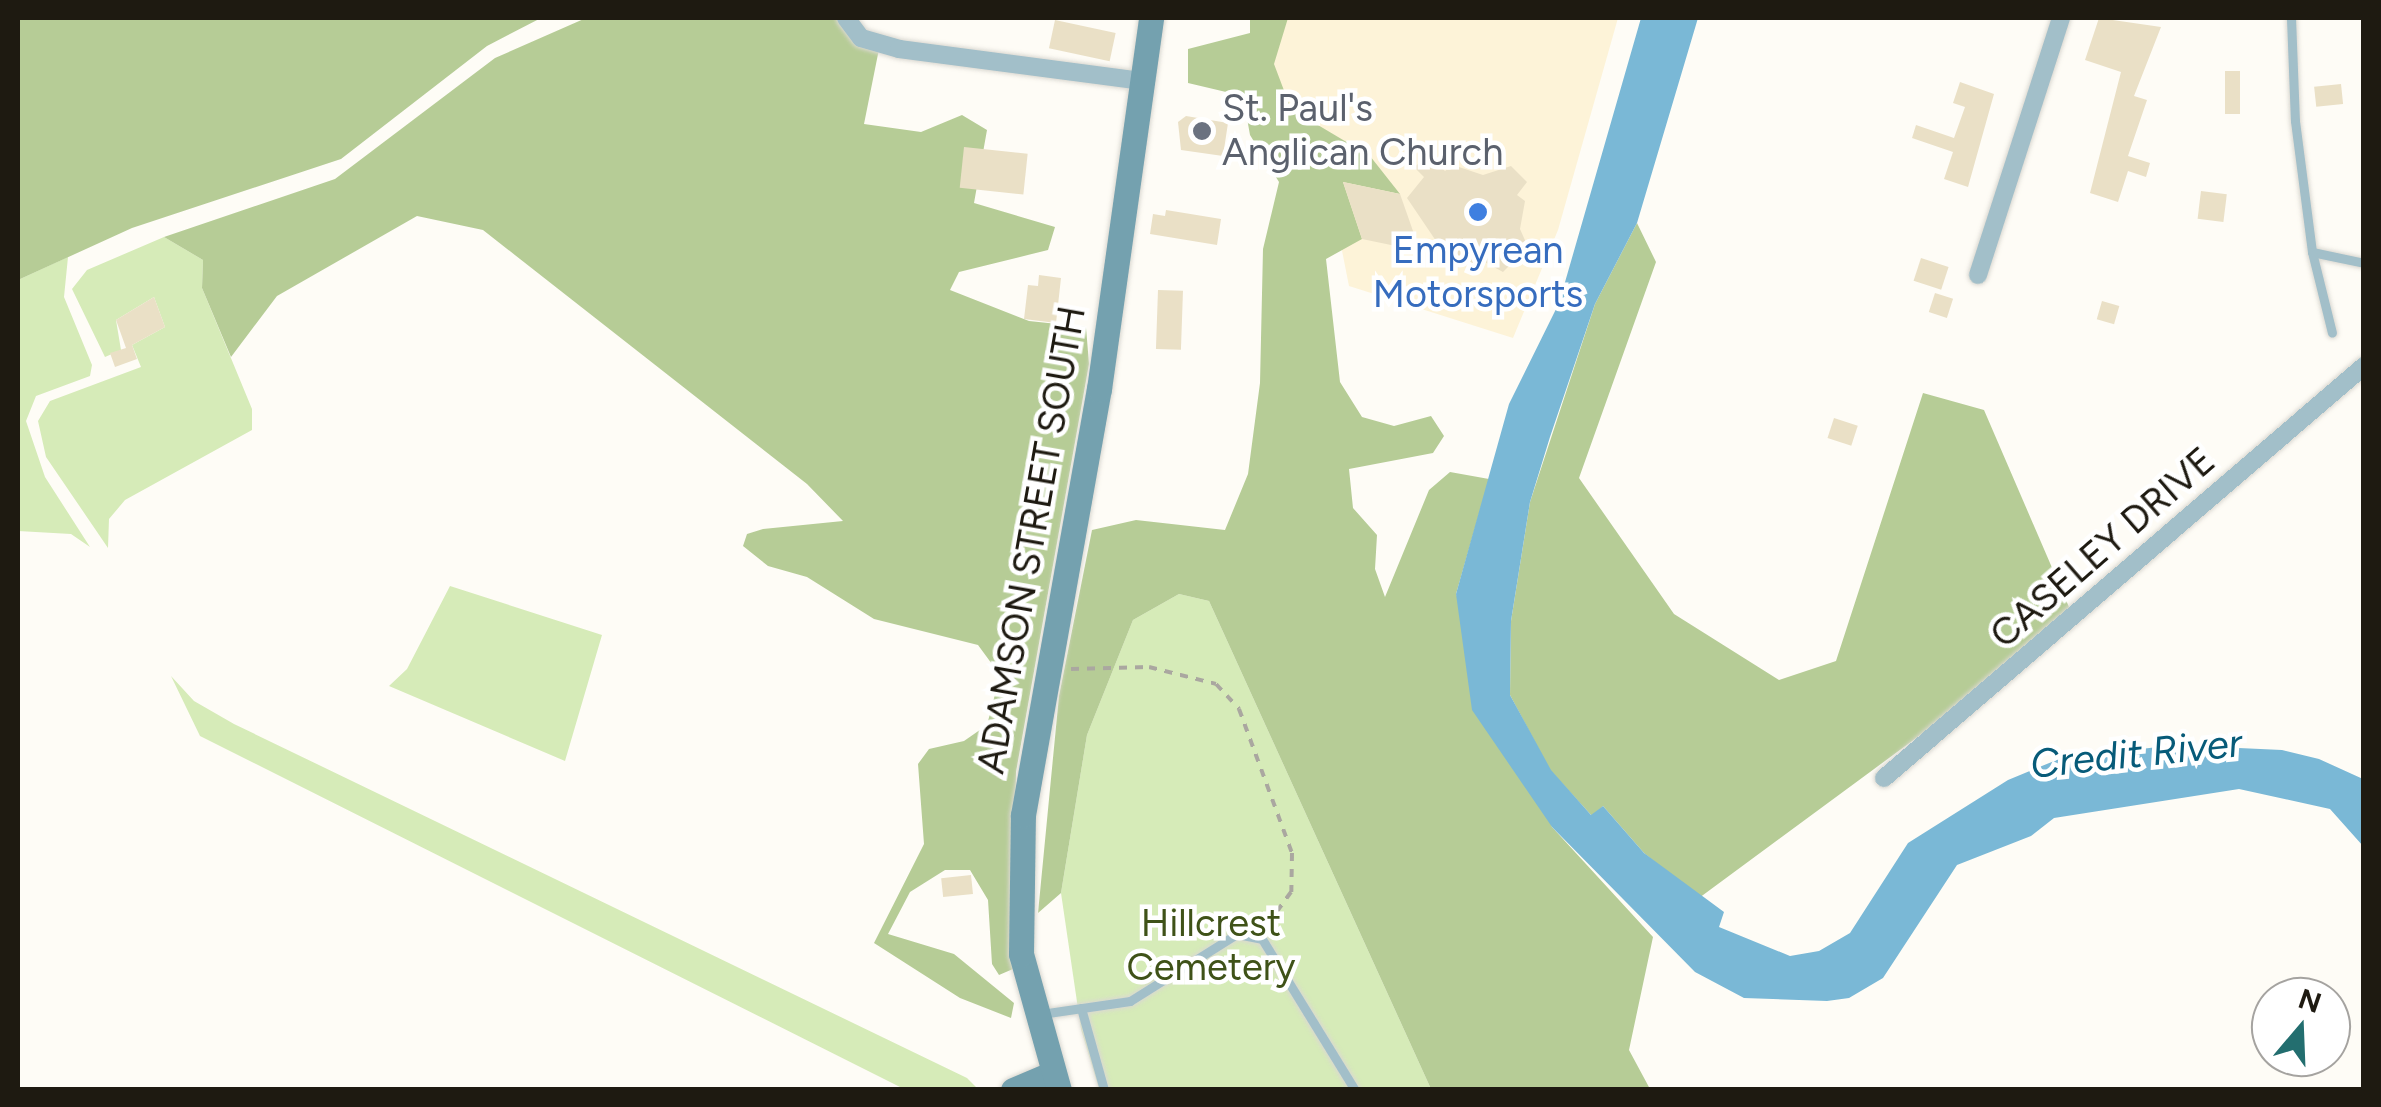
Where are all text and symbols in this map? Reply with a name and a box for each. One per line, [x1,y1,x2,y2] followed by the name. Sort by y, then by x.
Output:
[1222,86,1503,175] place label: St. Paul's Anglican Church
[1191,120,1213,142] marker: St. Paul's Anglican Church
[1467,201,1489,223] marker: Empyrean Motorsports
[1373,228,1583,318] place label: Empyrean Motorsports
[968,303,1096,777] street label: ADAMSON STREET SOUTH
[1981,438,2225,658] street label: CASELEY DRIVE
[2028,718,2244,788] water label: Credit River
[1126,901,1296,991] park label: Hillcrest Cemetery
[2251,977,2351,1077] north arrow
[2294,981,2326,1020] text: N

